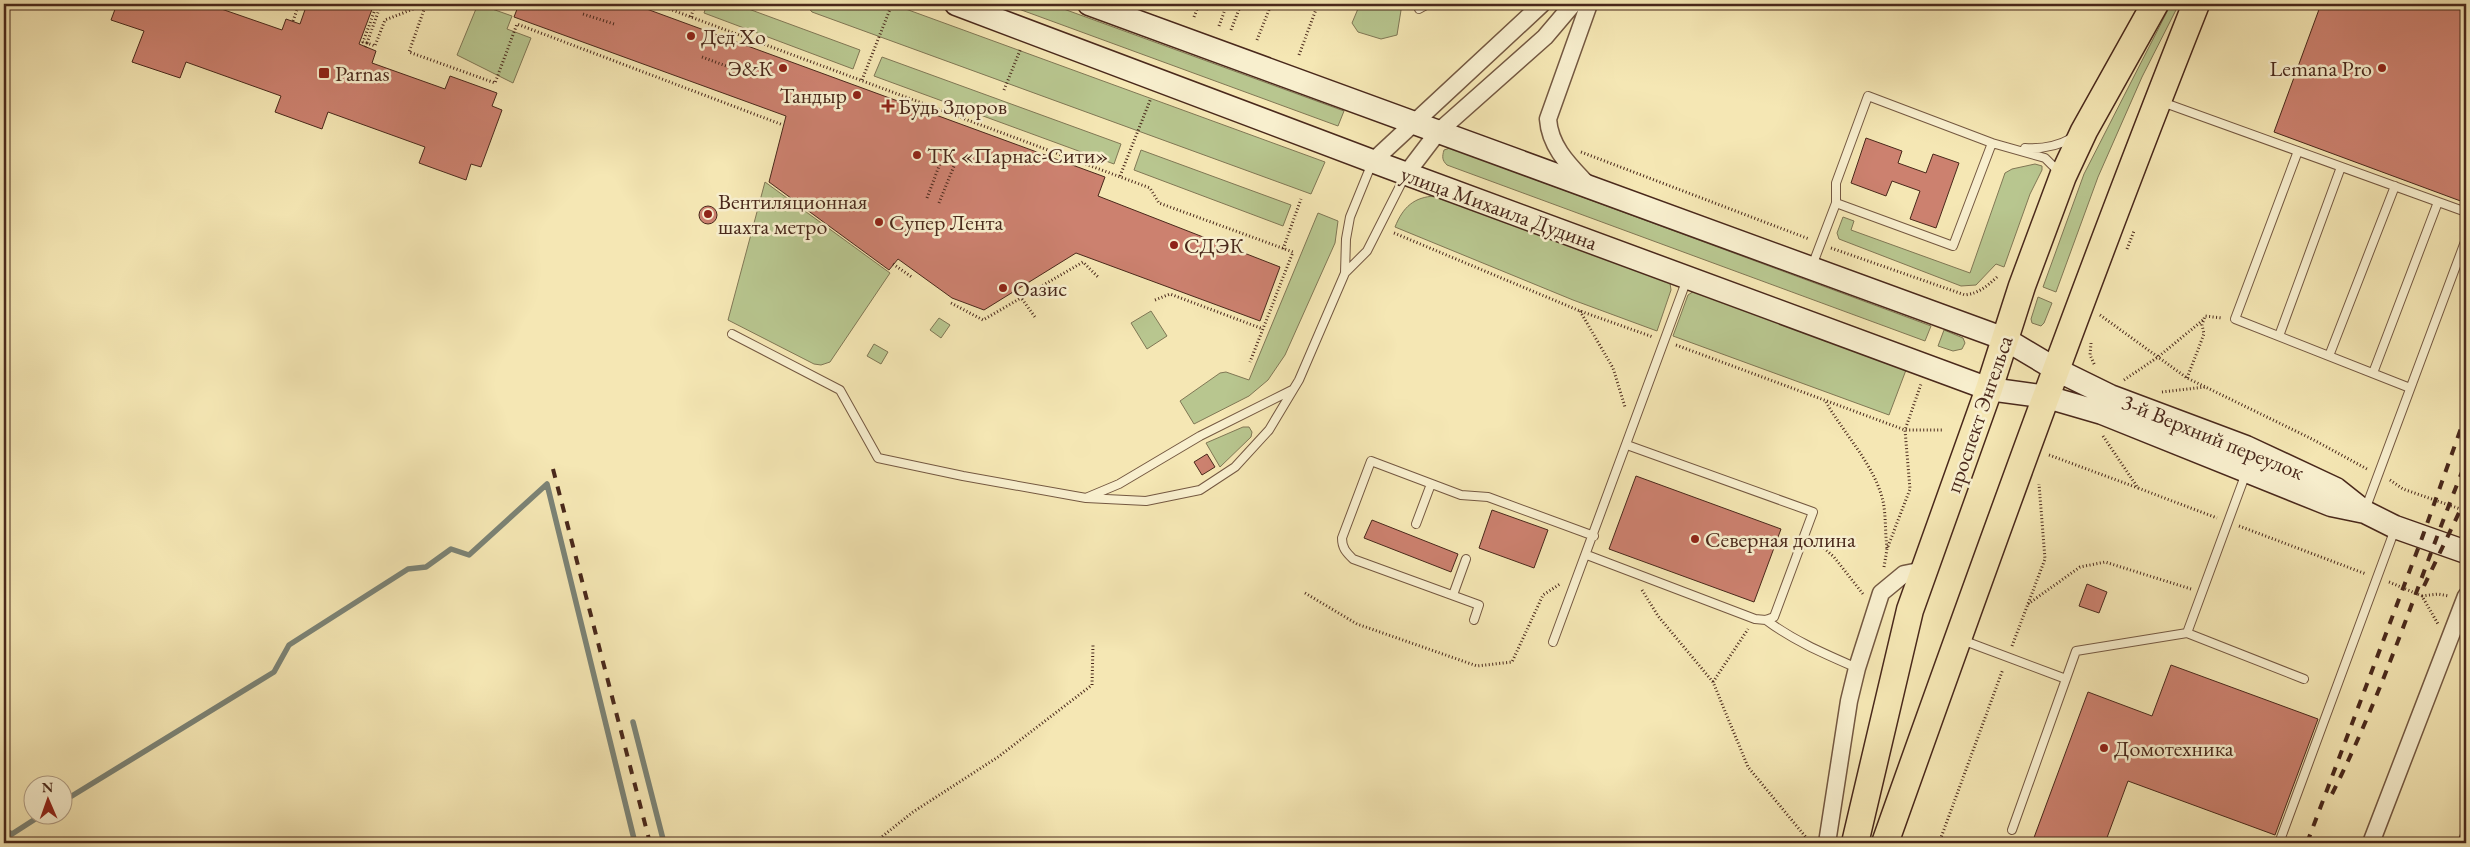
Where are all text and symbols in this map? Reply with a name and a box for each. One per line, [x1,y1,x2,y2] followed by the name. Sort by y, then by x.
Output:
[701,22,766,51] place label: Дед Хо
[685,30,697,42] marker: Дед Хо
[728,54,773,83] place label: Э&К
[2270,54,2372,83] place label: Lemana Pro
[335,59,390,88] place label: Parnas
[777,62,789,74] marker: Э&К
[2376,62,2388,74] marker: Lemana Pro
[317,66,331,80] marker: Parnas
[779,81,847,110] place label: Тандыр
[851,89,863,101] marker: Тандыр
[898,92,1007,121] place label: Будь Здоров
[882,100,894,112] marker: Будь Здоров
[927,141,1108,170] place label: ТК «Парнас-Сити»
[911,149,923,161] marker: ТК «Парнас-Сити»
[1397,159,1601,257] street label: улица Михаила Дудина
[718,187,868,241] place label: Вентиляционная шахта метро
[702,208,714,220] marker: Вентиляционная шахта метро
[889,208,1003,237] place label: Супер Лента
[873,216,885,228] marker: Супер Лента
[1184,231,1244,260] place label: СДЭК
[1168,239,1180,251] marker: СДЭК
[1013,274,1067,303] place label: Оазис
[997,282,1009,294] marker: Оазис
[1938,331,2020,497] street label: проспект Энгельса
[2118,387,2309,487] street label: 3-й Верхний переулок
[1705,525,1856,554] place label: Северная долина
[1689,533,1701,545] marker: Северная долина
[2114,734,2234,763] place label: Домотехника
[2098,742,2110,754] marker: Домотехника
[22,774,72,824] north arrow
[42,778,54,796] text: N

